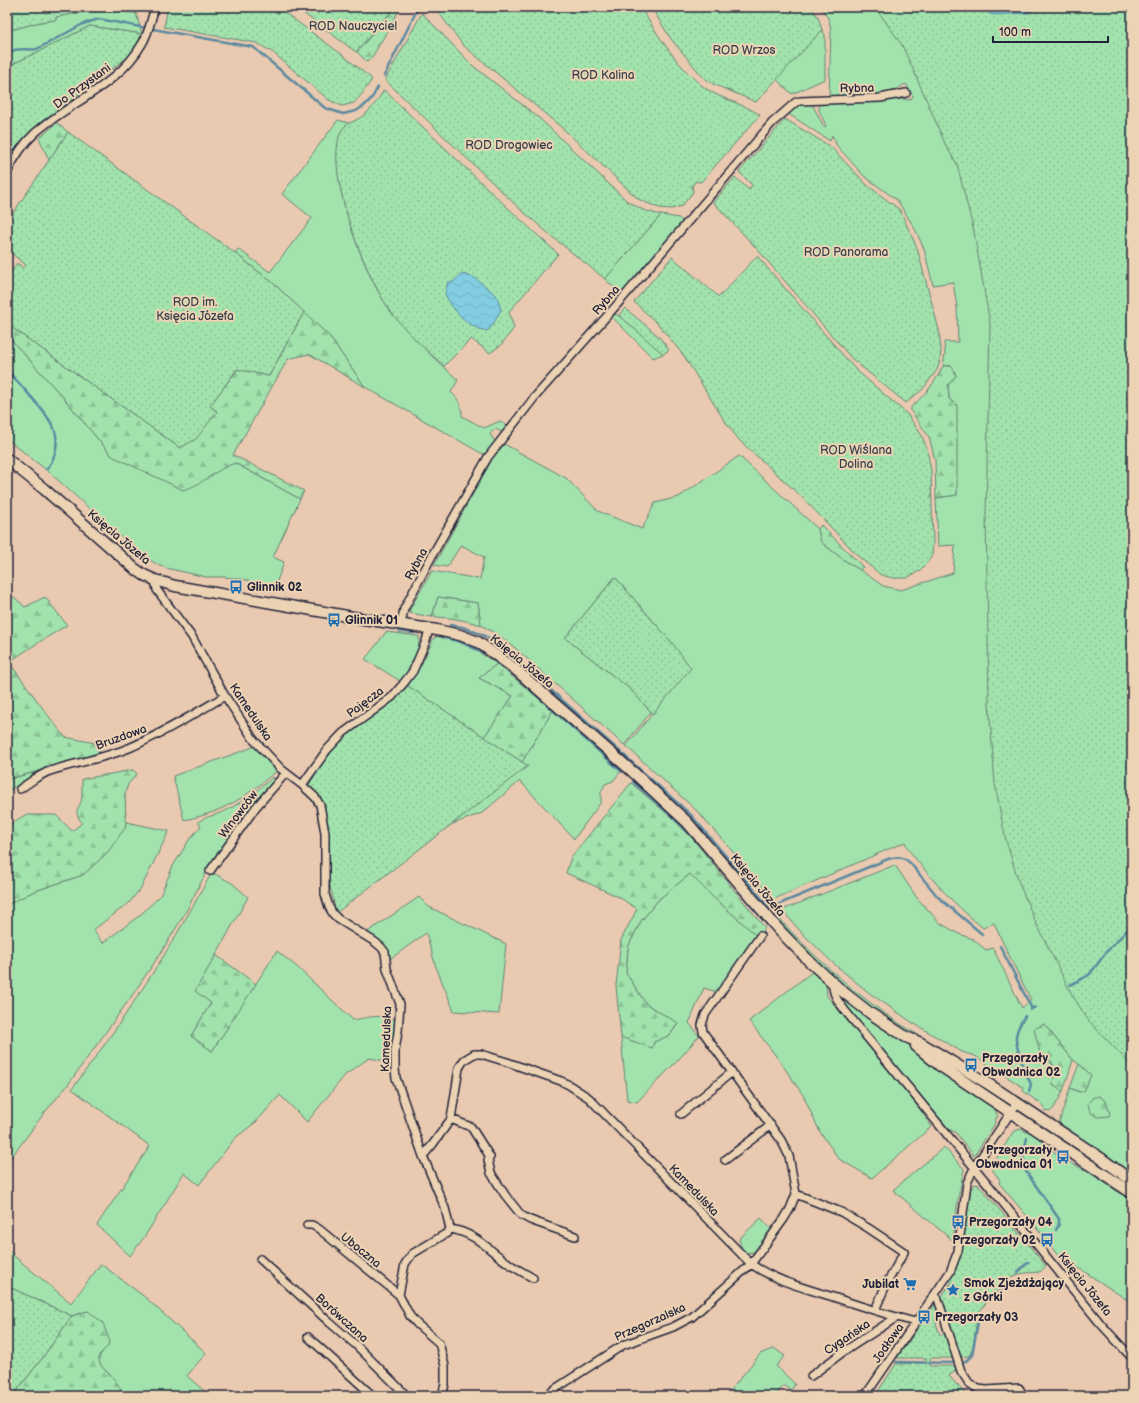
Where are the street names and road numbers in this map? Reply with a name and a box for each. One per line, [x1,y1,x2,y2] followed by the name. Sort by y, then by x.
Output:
[51,60,114,112] street label: Do Przystani
[840,81,875,96] street label: Rybna
[589,282,623,318] street label: Rybna
[84,507,153,568] street label: Księcia Józefa
[402,545,431,583] street label: Rybna
[487,631,557,692] street label: Księcia Józefa
[226,681,275,744] street label: Kamedulska
[344,683,387,721] street label: Pajęcza
[94,721,149,754] street label: Bruzdowa
[216,787,261,841] street label: Winowców
[727,851,788,920] street label: Księcia Józefa
[378,1006,395,1072] street label: Kamedulska
[665,1161,722,1219] street label: Kamedulska
[337,1229,384,1271] street label: Uboczna
[1054,1249,1115,1319] street label: Księcia Józefa
[312,1291,371,1346] street label: Borówczana
[612,1300,688,1345] street label: Przegorzalska
[821,1316,873,1358] street label: Cygańska
[869,1320,908,1366] street label: Jodłowa

